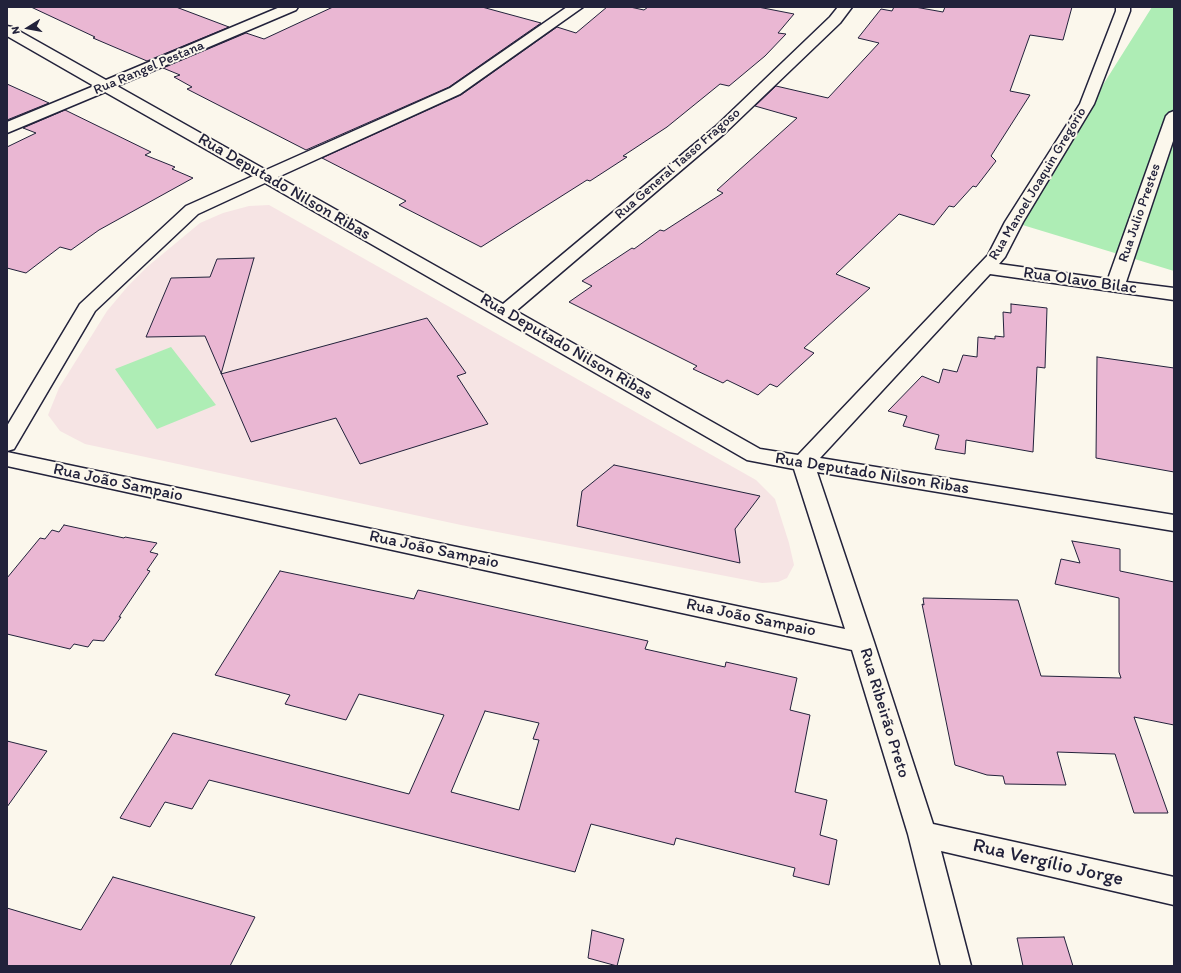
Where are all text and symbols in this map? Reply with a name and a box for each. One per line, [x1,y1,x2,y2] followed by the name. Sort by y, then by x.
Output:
[8,8,48,48] north arrow
[9,25,23,35] text: N
[91,37,207,99] street label: Rua Rangel Pestana
[986,104,1090,264] street label: Rua Manoel Joaquin Gregório
[612,105,744,223] street label: Rua General Tasso Fragoso
[194,129,374,245] street label: Rua Deputado Nilson Ribas
[1115,162,1165,264] street label: Rua Julio Prestes
[1022,263,1138,299] street label: Rua Olavo Bilac
[476,289,656,405] street label: Rua Deputado Nilson Ribas
[774,449,970,499] street label: Rua Deputado Nilson Ribas
[51,459,185,507] street label: Rua João Sampaio
[367,526,501,574] street label: Rua João Sampaio
[684,594,818,642] street label: Rua João Sampaio
[855,645,913,781] street label: Rua Ribeirão Preto
[970,834,1126,892] street label: Rua Vergílio Jorge

